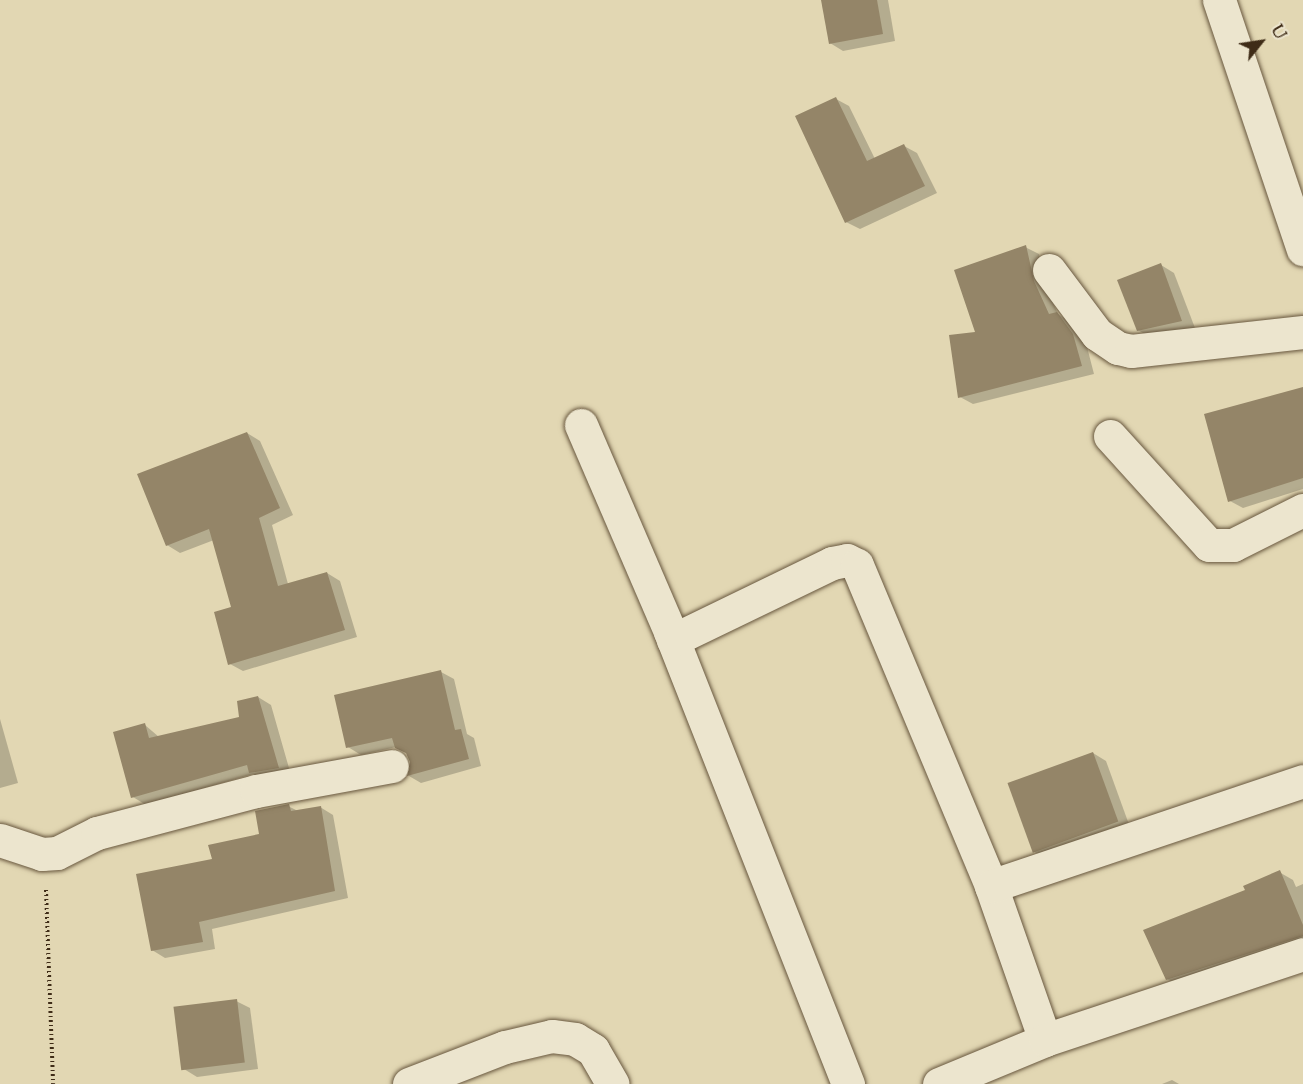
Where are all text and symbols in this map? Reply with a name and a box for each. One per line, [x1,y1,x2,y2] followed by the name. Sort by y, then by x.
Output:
[1231,12,1291,72] north arrow
[1264,21,1290,44] text: U

